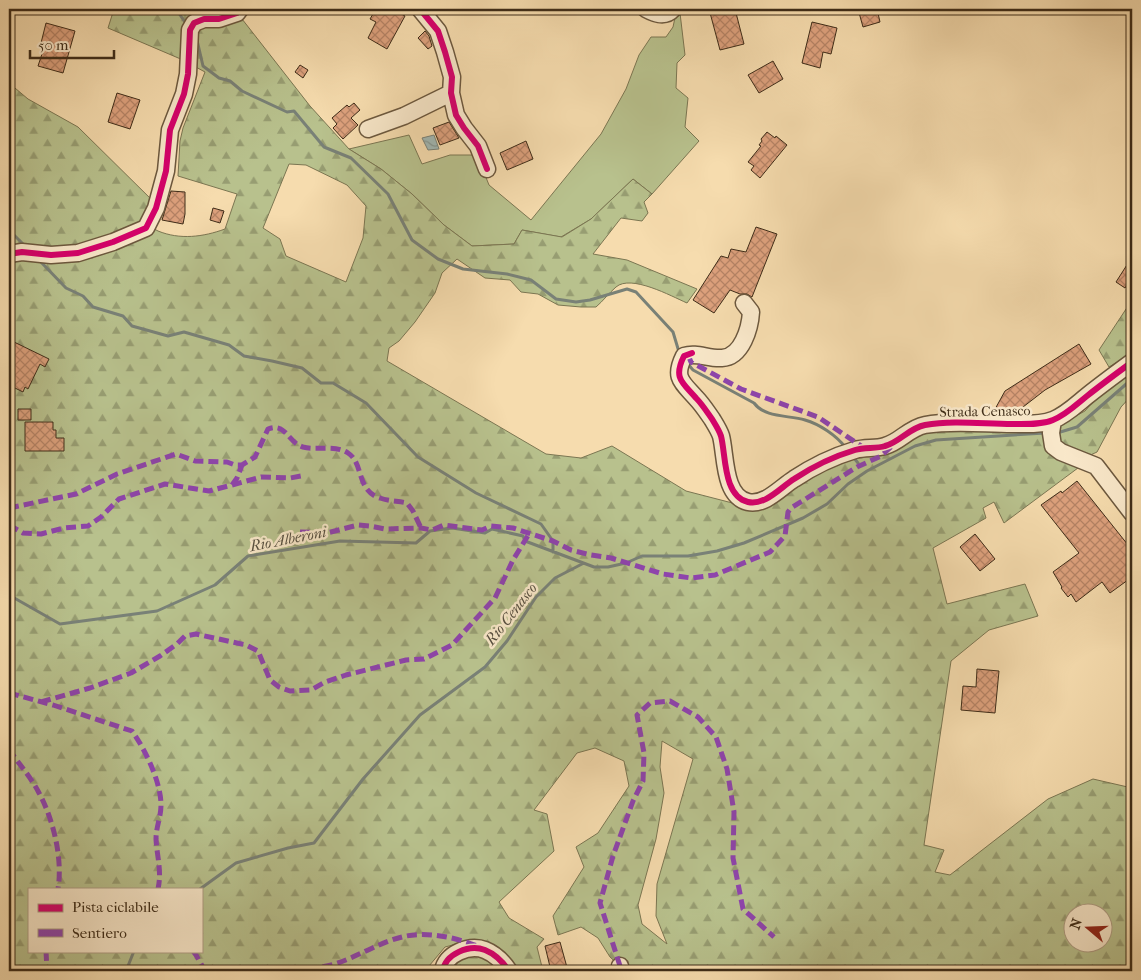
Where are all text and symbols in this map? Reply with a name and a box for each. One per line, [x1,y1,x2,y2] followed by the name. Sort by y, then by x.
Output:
[30,28,114,60] scale bar
[38,36,69,54] text: 50 m
[939,402,1031,421] street label: Strada Cenasco
[247,522,329,555] water label: Rio Alberoni
[481,579,541,649] water label: Rio Cenasco
[28,888,202,952] legend
[72,898,159,916] text: Pista ciclabile
[1064,902,1114,952] north arrow
[1066,916,1086,932] text: N
[72,924,127,942] text: Sentiero

